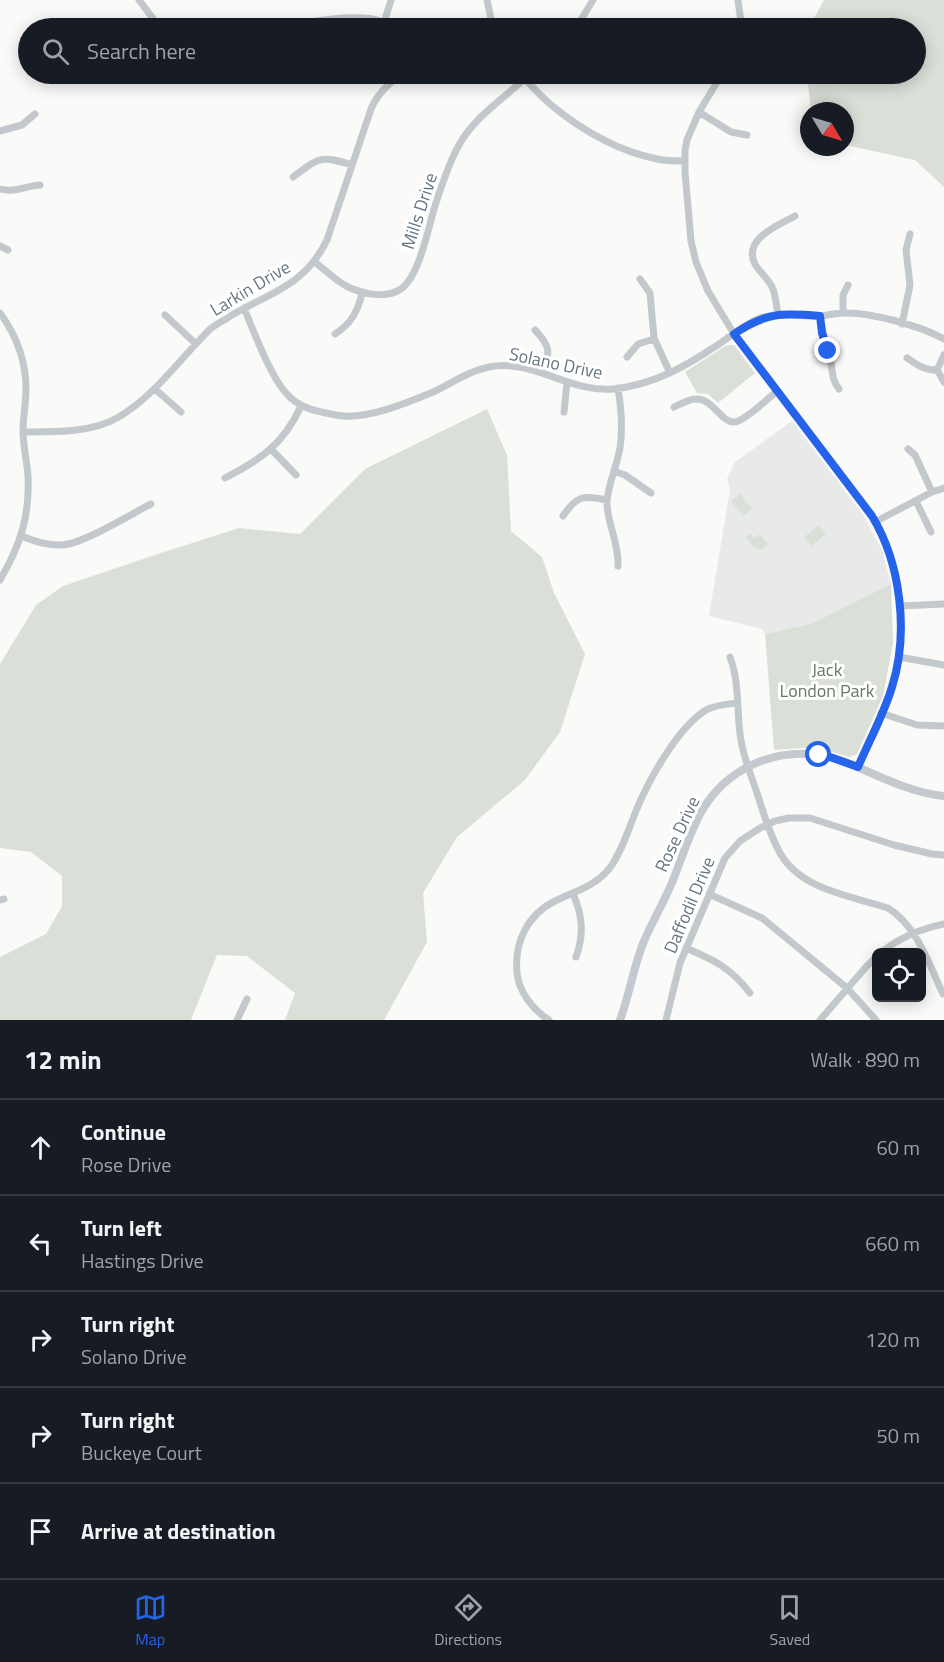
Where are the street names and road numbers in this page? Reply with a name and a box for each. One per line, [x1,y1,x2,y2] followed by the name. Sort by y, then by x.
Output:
[394,169,444,253] street label: Mills Drive
[205,253,295,323] street label: Larkin Drive
[507,340,605,386] street label: Solano Drive
[648,791,706,877] street label: Rose Drive
[656,852,722,958] street label: Daffodil Drive

